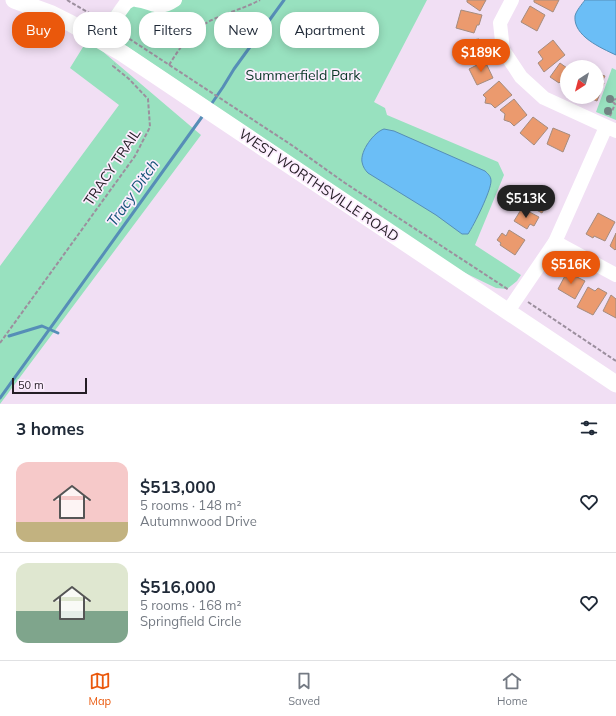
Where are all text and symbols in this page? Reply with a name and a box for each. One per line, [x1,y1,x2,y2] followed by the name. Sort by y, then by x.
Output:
[12,12,65,48] chip: Buy
[73,12,131,48] chip: Rent
[139,12,206,48] chip: Filters
[214,12,272,48] chip: New
[280,12,379,48] chip: Apartment
[453,39,509,73] pin: $189K
[461,44,501,60] text: $189K
[560,60,604,104] north arrow
[560,60,604,104] map controls
[246,66,361,84] park label: Summerfield Park
[80,125,145,209] street label: TRACY TRAIL
[236,125,402,245] street label: WEST WORTHSVILLE ROAD
[102,155,163,230] water label: Tracy Ditch
[498,185,554,219] pin: $513K
[506,190,546,206] text: $513K
[543,251,599,285] pin: $516K
[551,256,591,272] text: $516K
[12,376,87,395] scale bar
[18,378,44,392] text: 50 m
[578,417,600,439] icon: filters
[16,418,84,439] text: 3 homes
[140,476,216,497] text: $513,000
[48,478,96,526] icon: home
[578,491,600,513] icon: heart
[140,497,241,513] text: 5 rooms · 148 m²
[140,513,257,529] text: Autumnwood Drive
[140,576,216,597] text: $516,000
[48,579,96,627] icon: home
[578,592,600,614] icon: heart
[140,597,241,613] text: 5 rooms · 168 m²
[140,613,241,629] text: Springfield Circle
[89,670,111,708] tab: Map
[288,670,320,708] tab: Saved
[497,670,527,708] tab: Home

